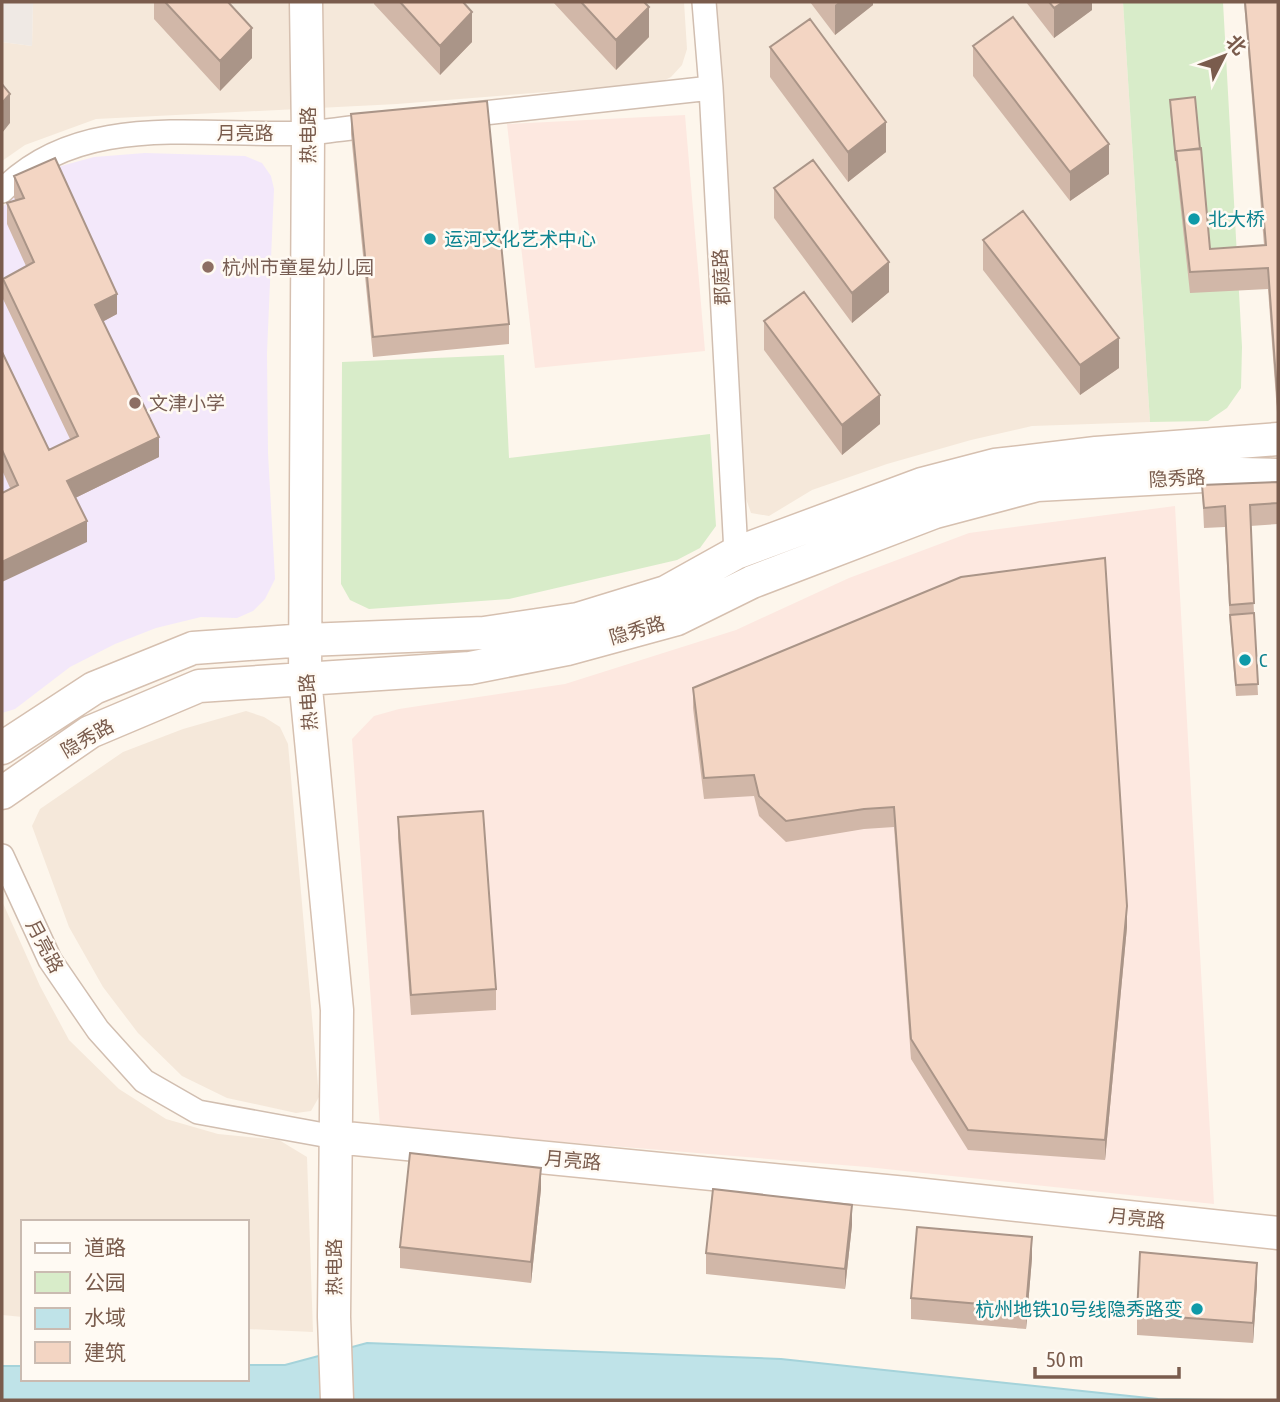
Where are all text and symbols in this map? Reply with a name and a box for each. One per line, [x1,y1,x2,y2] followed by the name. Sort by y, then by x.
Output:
[1189,21,1259,91] north arrow
[1222,30,1251,59] text: 北
[297,106,319,164] street label: 热电路
[216,122,274,144] street label: 月亮路
[1208,208,1265,230] place label: 北大桥
[1186,211,1202,227] marker: 北大桥
[444,228,596,250] place label: 运河文化艺术中心
[422,231,438,247] marker: 运河文化艺术中心
[709,248,733,306] street label: 郡庭路
[222,256,374,278] place label: 杭州市童星幼儿园
[200,259,216,275] marker: 杭州市童星幼儿园
[149,392,225,414] place label: 文津小学
[127,395,143,411] marker: 文津小学
[1148,466,1206,490] street label: 隐秀路
[607,612,667,648] street label: 隐秀路
[1259,649,1268,671] place label: C
[1237,652,1253,668] marker: C
[295,673,321,731] street label: 热电路
[57,714,117,762] street label: 隐秀路
[22,916,68,976] street label: 月亮路
[544,1147,602,1173] street label: 月亮路
[1107,1204,1167,1232] street label: 月亮路
[21,1220,248,1381] legend
[84,1235,126,1259] text: 道路
[323,1238,345,1296] street label: 热电路
[84,1270,126,1294] text: 公园
[975,1298,1183,1320] place label: 杭州地铁10号线隐秀路变
[1189,1301,1205,1317] marker: 杭州地铁10号线隐秀路变
[84,1305,126,1329] text: 水域
[1035,1336,1178,1380] scale bar
[84,1340,126,1364] text: 建筑
[1046,1347,1084,1371] text: 50 m

